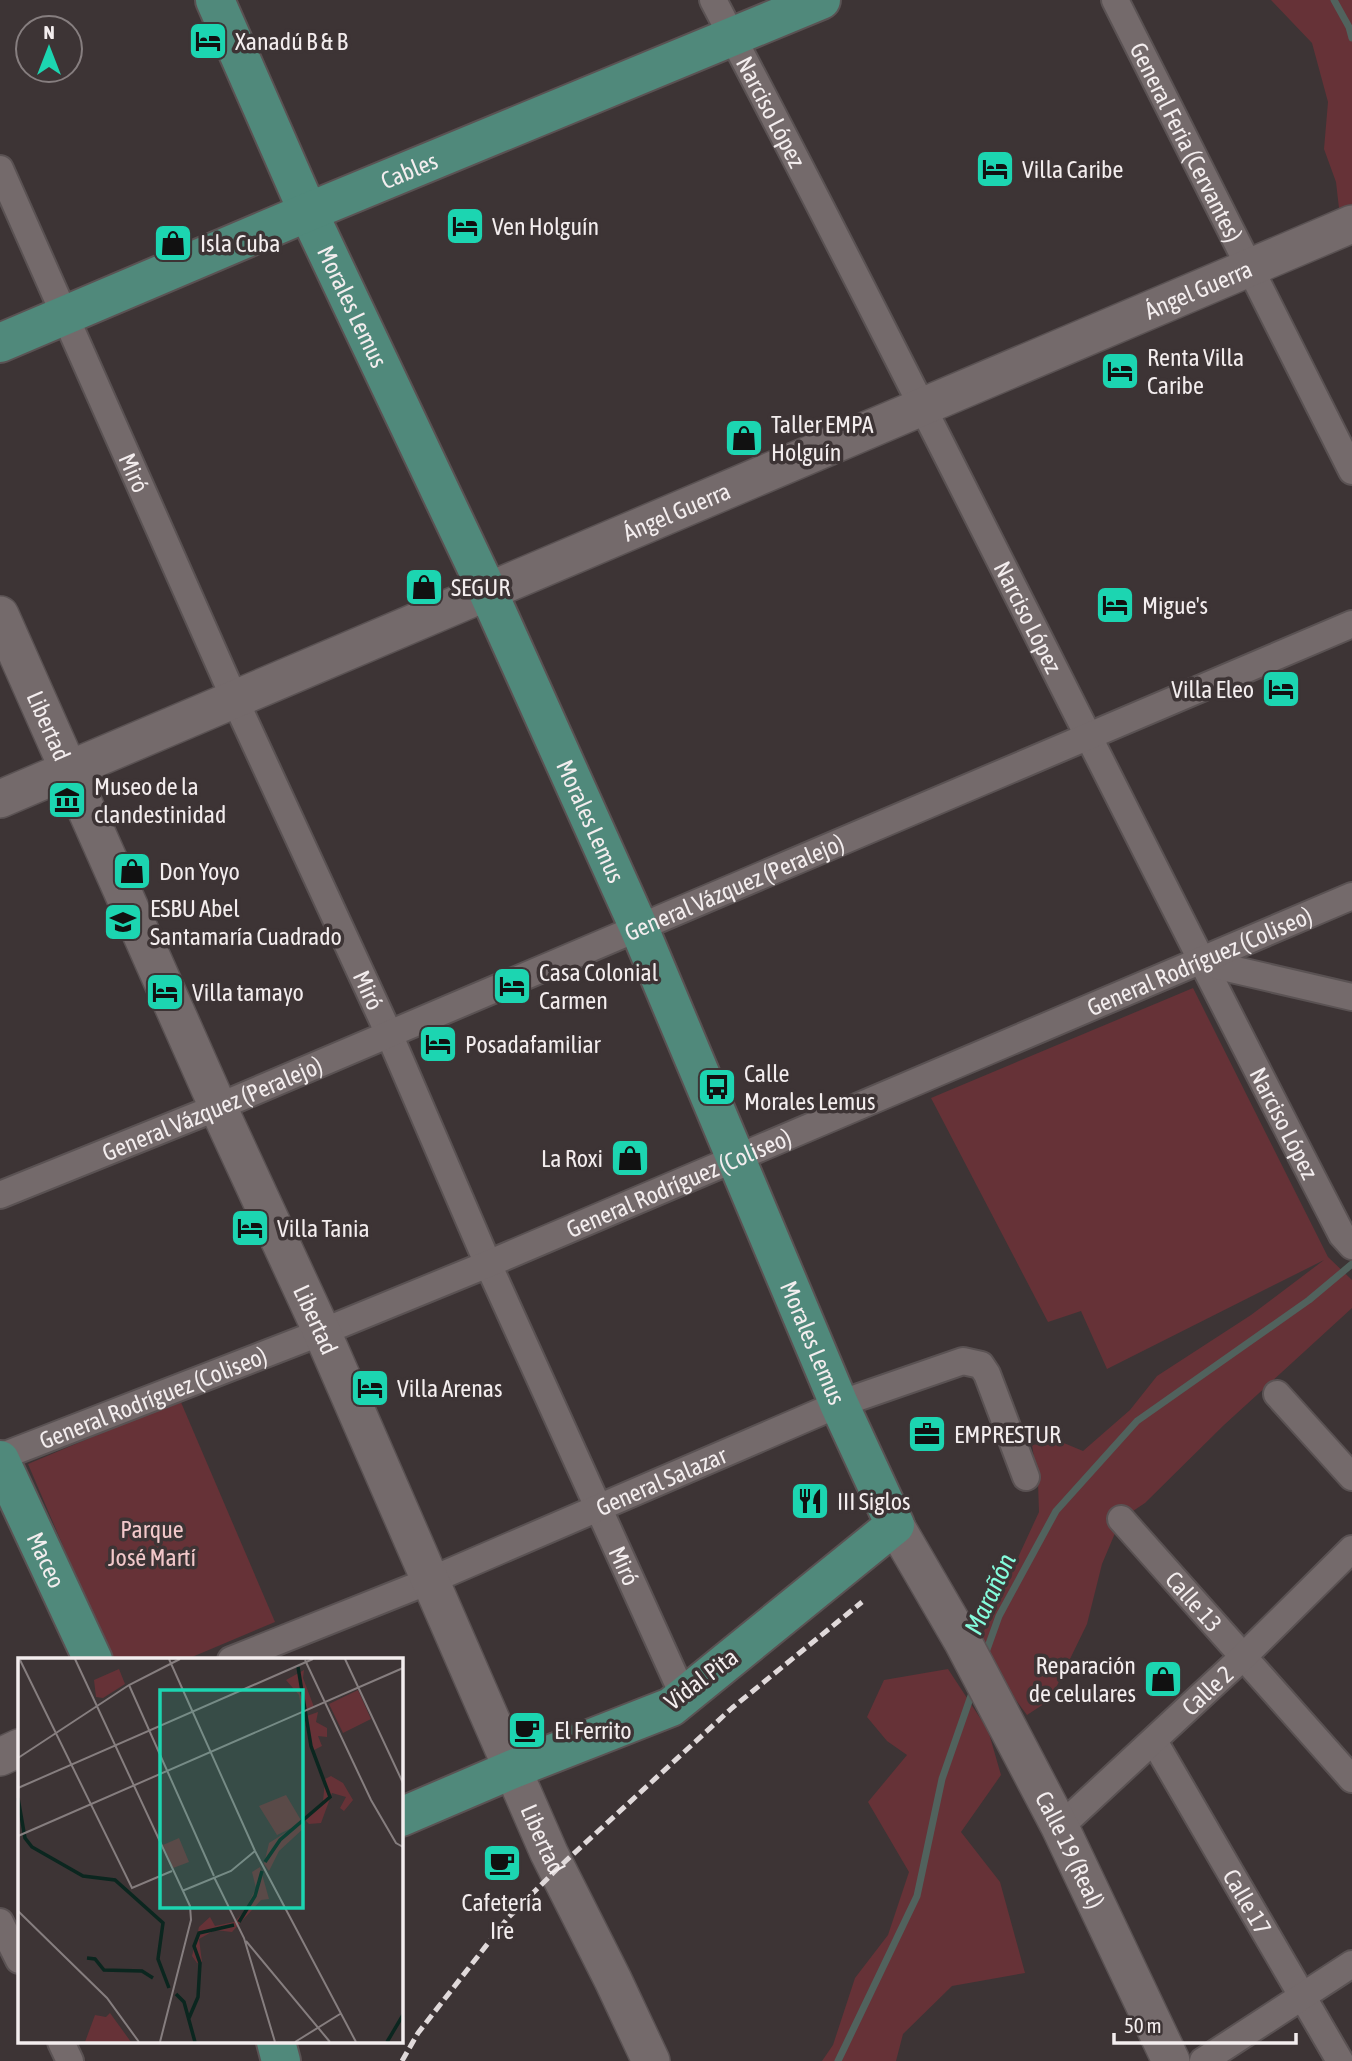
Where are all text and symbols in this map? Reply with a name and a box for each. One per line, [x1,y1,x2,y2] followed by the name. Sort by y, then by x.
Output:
[14,14,84,84] north arrow
[187,20,229,62] hotel icon: Xanadú B & B
[43,21,55,43] text: N
[235,28,348,55] place label: Xanadú B & B
[1125,38,1248,246] street label: General Feria (Cervantes)
[731,52,811,172] street label: Narciso López
[377,147,441,194] street label: Cables
[974,148,1016,190] hotel icon: Villa Caribe
[1022,156,1123,183] place label: Villa Caribe
[444,205,486,247] hotel icon: Ven Holguín
[492,213,599,240] place label: Ven Holguín
[152,222,194,264] shop icon: Isla Cuba
[200,230,280,257] place label: Isla Cuba
[312,241,393,372] street label: Morales Lemus
[1140,255,1256,324] street label: Ángel Guerra
[1147,344,1244,399] place label: Renta Villa Caribe
[1099,350,1141,392] hotel icon: Renta Villa Caribe
[771,411,874,466] place label: Taller EMPA Holguín
[723,417,765,459] shop icon: Taller EMPA Holguín
[114,449,155,496] street label: Miró
[619,477,734,546] street label: Ángel Guerra
[989,557,1068,678] street label: Narciso López
[403,566,445,608] shop icon: SEGUR
[451,574,510,601] place label: SEGUR
[1094,584,1136,626] hotel icon: Migue's
[1142,592,1208,619] place label: Migue's
[1260,668,1302,710] hotel icon: Villa Eleo
[1171,676,1254,703] place label: Villa Eleo
[22,687,76,765] street label: Libertad
[552,755,630,886] street label: Morales Lemus
[94,773,226,828] place label: Museo de la clandestinidad
[46,779,88,821] museum icon: Museo de la clandestinidad
[620,829,848,946] street label: General Vázquez (Peralejo)
[111,850,153,892] shop icon: Don Yoyo
[159,858,240,885] place label: Don Yoyo
[150,895,342,950] place label: ESBU Abel Santamaría Cuadrado
[102,901,144,943] school or university icon: ESBU Abel Santamaría Cuadrado
[1083,901,1316,1021] street label: General Rodríguez (Coliseo)
[539,959,659,1014] place label: Casa Colonial Carmen
[491,965,533,1007] hotel icon: Casa Colonial Carmen
[348,966,389,1014] street label: Miró
[144,971,186,1013] hotel icon: Villa tamayo
[192,979,304,1006] place label: Villa tamayo
[417,1023,459,1065] hotel icon: Posadafamiliar
[465,1031,602,1058] place label: Posadafamiliar
[98,1051,326,1166] street label: General Vázquez (Peralejo)
[744,1060,875,1115] place label: Calle Morales Lemus
[1245,1063,1324,1184] street label: Narciso López
[696,1066,738,1108] bus stop icon: Calle Morales Lemus
[562,1123,795,1243] street label: General Rodríguez (Coliseo)
[609,1137,651,1179] shop icon: La Roxi
[541,1145,603,1172] place label: La Roxi
[229,1207,271,1249] hotel icon: Villa Tania
[277,1215,370,1242] place label: Villa Tania
[775,1277,851,1408] street label: Morales Lemus
[288,1280,343,1358] street label: Libertad
[35,1341,270,1454] street label: General Rodríguez (Coliseo)
[349,1367,391,1409] hotel icon: Villa Arenas
[397,1375,502,1402] place label: Villa Arenas
[906,1413,948,1455] office icon: EMPRESTUR
[954,1421,1061,1448] place label: EMPRESTUR
[592,1440,731,1521] street label: General Salazar
[789,1480,831,1522] restaurant icon: III Siglos
[837,1488,910,1515] place label: III Siglos
[108,1516,196,1571] park label: Parque José Martí
[22,1528,71,1592] street label: Maceo
[604,1542,645,1589] street label: Miró
[958,1548,1022,1639] water label: Marañón
[1160,1566,1228,1637] street label: Calle 13
[659,1643,743,1715] street label: Vidal Pita
[1029,1652,1136,1707] place label: Reparación de celulares
[18,1658,402,2044] inset map
[1142,1658,1184,1700] shop icon: Reparación de celulares
[1176,1660,1238,1720] street label: Calle 2
[506,1709,548,1751] cafe icon: El Ferrito
[554,1717,632,1744] place label: El Ferrito
[1030,1787,1110,1912] street label: Calle 19 (Real)
[516,1800,571,1878] street label: Libertad
[481,1842,523,1884] cafe icon: Cafetería Ire
[1218,1864,1277,1939] street label: Calle 17
[462,1889,542,1944] place label: Cafetería Ire
[1114,2002,1296,2046] scale bar
[1124,2013,1162,2037] text: 50 m

